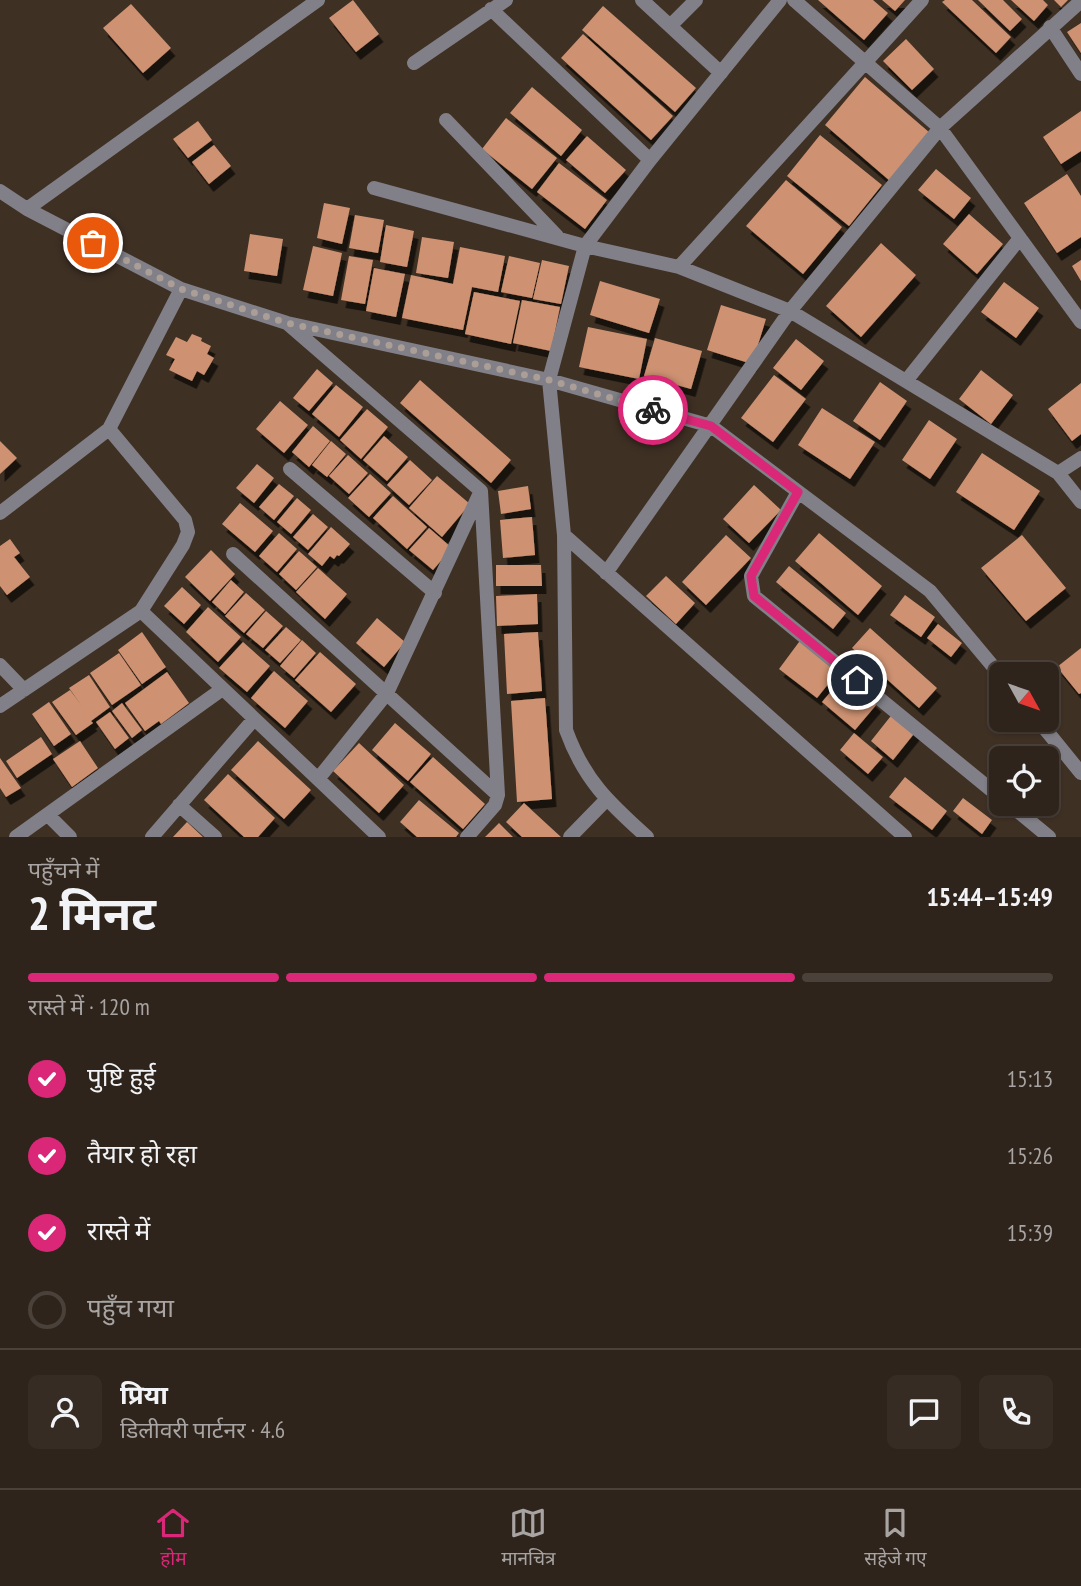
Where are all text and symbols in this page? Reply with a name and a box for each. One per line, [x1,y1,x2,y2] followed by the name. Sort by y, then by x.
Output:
[63,213,123,273] pin
[74,224,112,262] icon: bag
[618,375,688,445] courier
[634,391,672,429] icon: bike
[827,650,887,710] pin
[838,661,876,699] icon: home
[989,662,1059,732] north arrow
[989,662,1059,816] map controls
[989,746,1059,816] button: locate
[28,855,99,884] text: पहुँचने में
[926,880,1053,913] text: 15:44–15:49
[28,883,156,943] text: 2 मिनट
[28,992,150,1021] text: रास्ते में · 120 m
[28,1060,66,1098] icon: check
[87,1060,156,1093] text: पुष्टि हुई
[1007,1064,1053,1093] text: 15:13
[28,1137,66,1175] icon: check
[87,1137,197,1170] text: तैयार हो रहा
[1007,1141,1053,1170] text: 15:26
[28,1214,66,1252] icon: check
[87,1214,150,1247] text: रास्ते में
[1007,1218,1053,1247] text: 15:39
[87,1291,174,1324] text: पहुँच गया
[28,1375,102,1449] button: person
[887,1375,961,1449] button: chat
[979,1375,1053,1449] button: phone
[120,1378,168,1411] text: प्रिया
[120,1415,285,1444] text: डिलीवरी पार्टनर · 4.6
[154,1504,192,1573] tab: होम
[501,1504,556,1573] tab: मानचित्र
[864,1504,927,1573] tab: सहेजे गए

